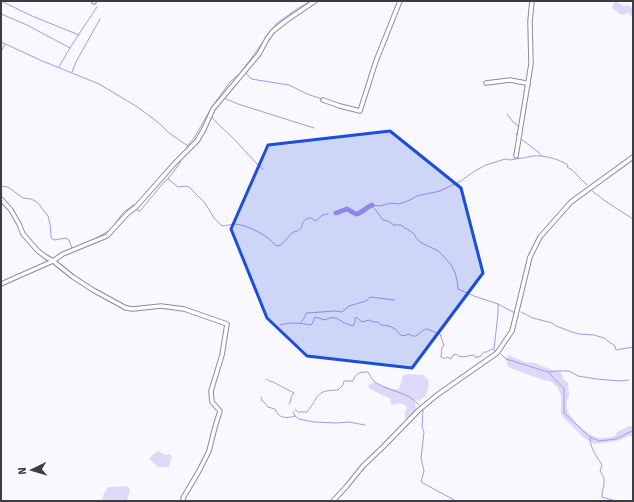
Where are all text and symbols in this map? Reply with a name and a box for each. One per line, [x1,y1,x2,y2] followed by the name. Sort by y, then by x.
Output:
[12,450,52,490] north arrow
[16,467,29,475] text: N

